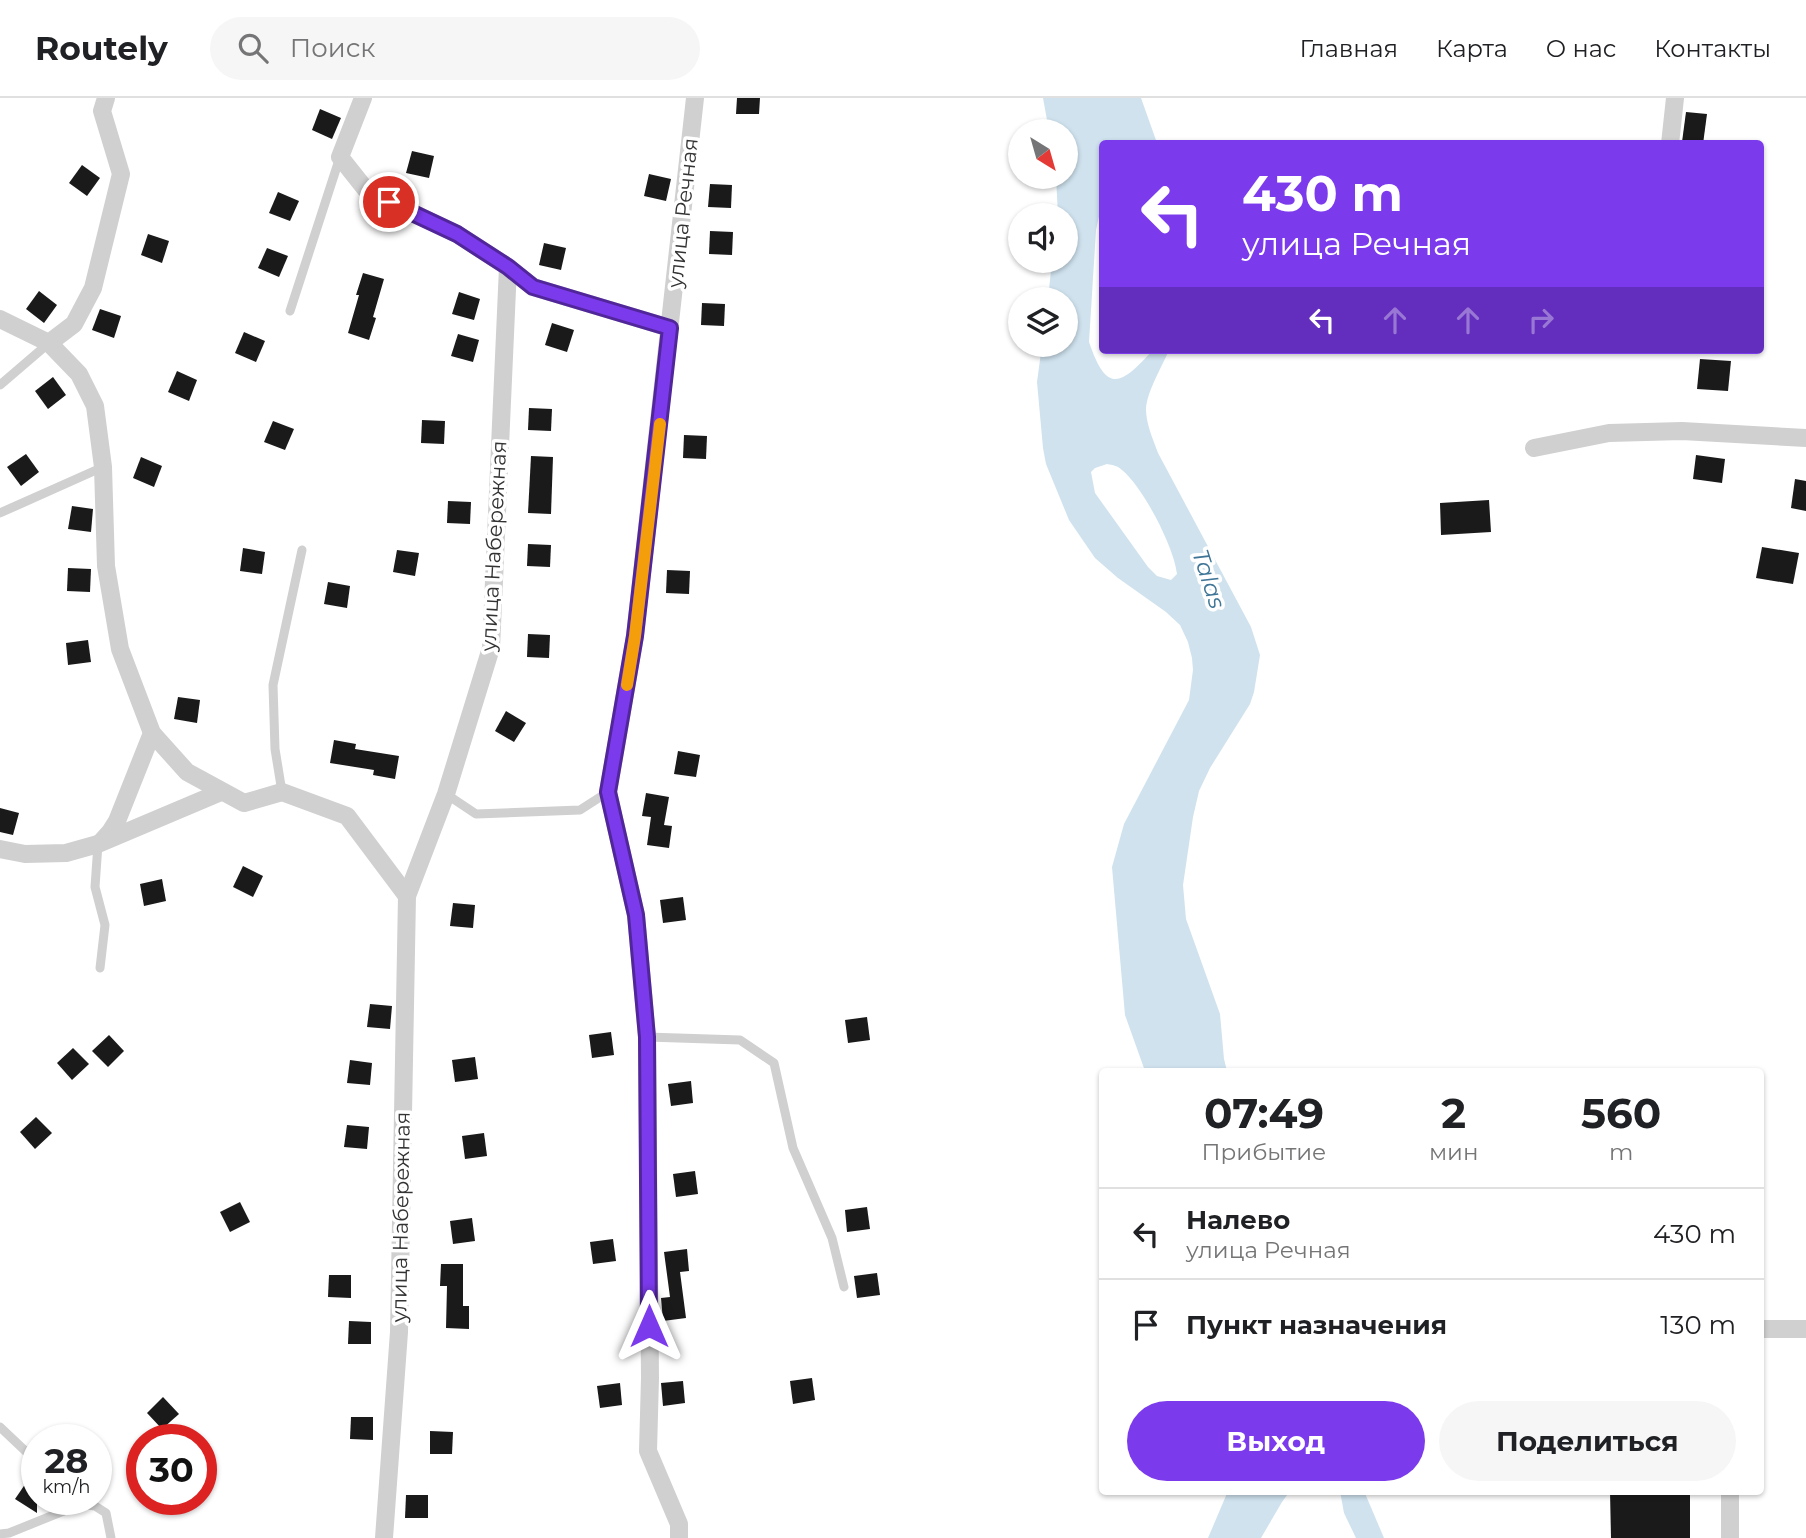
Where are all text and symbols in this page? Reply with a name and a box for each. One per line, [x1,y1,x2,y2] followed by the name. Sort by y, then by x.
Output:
[210,17,700,80] search box
[35,28,168,68] text: Routely
[234,29,272,67] icon: search
[290,32,375,64] text: Поиск
[1300,34,1398,63] text: Главная
[1436,34,1508,63] text: Карта
[1546,34,1616,63] text: О нас
[1654,34,1771,63] text: Контакты
[1008,119,1078,189] north arrow
[1008,119,1078,357] map controls
[662,137,703,290] street label: улица Речная
[1242,164,1403,223] text: 430 m
[1127,168,1218,259] icon: left
[359,172,419,232] pin
[370,183,408,221] icon: arrive
[1008,203,1078,273] button: sound
[1242,224,1471,263] text: улица Речная
[1008,287,1078,357] button: layers
[1303,301,1341,339] icon: left
[1376,301,1414,339] icon: ahead
[1449,301,1487,339] icon: ahead
[1522,301,1560,339] icon: right
[475,440,512,653] street label: улица Набережная
[1186,546,1232,612] water label: Talas
[1204,1087,1324,1139] text: 07:49
[1441,1087,1466,1139] text: 2
[1581,1087,1661,1139] text: 560
[386,1111,415,1324] street label: улица Набережная
[1202,1138,1326,1166] text: Прибытие
[1429,1138,1478,1166] text: мин
[1609,1138,1633,1166] text: m
[1186,1204,1290,1236] text: Налево
[1127,1215,1165,1253] icon: left
[1653,1218,1736,1250] text: 430 m
[1186,1236,1351,1264] text: улица Речная
[612,1289,686,1363] position arrow
[1127,1306,1165,1344] icon: arrive
[1186,1309,1447,1341] text: Пункт назначения
[1660,1309,1736,1341] text: 130 m
[1127,1401,1425,1481] button: Выход
[1439,1401,1736,1481] button: Поделиться
[126,1424,217,1515] speed limit sign: 30
[45,1439,88,1482] text: 28
[42,1476,91,1498] text: km/h

